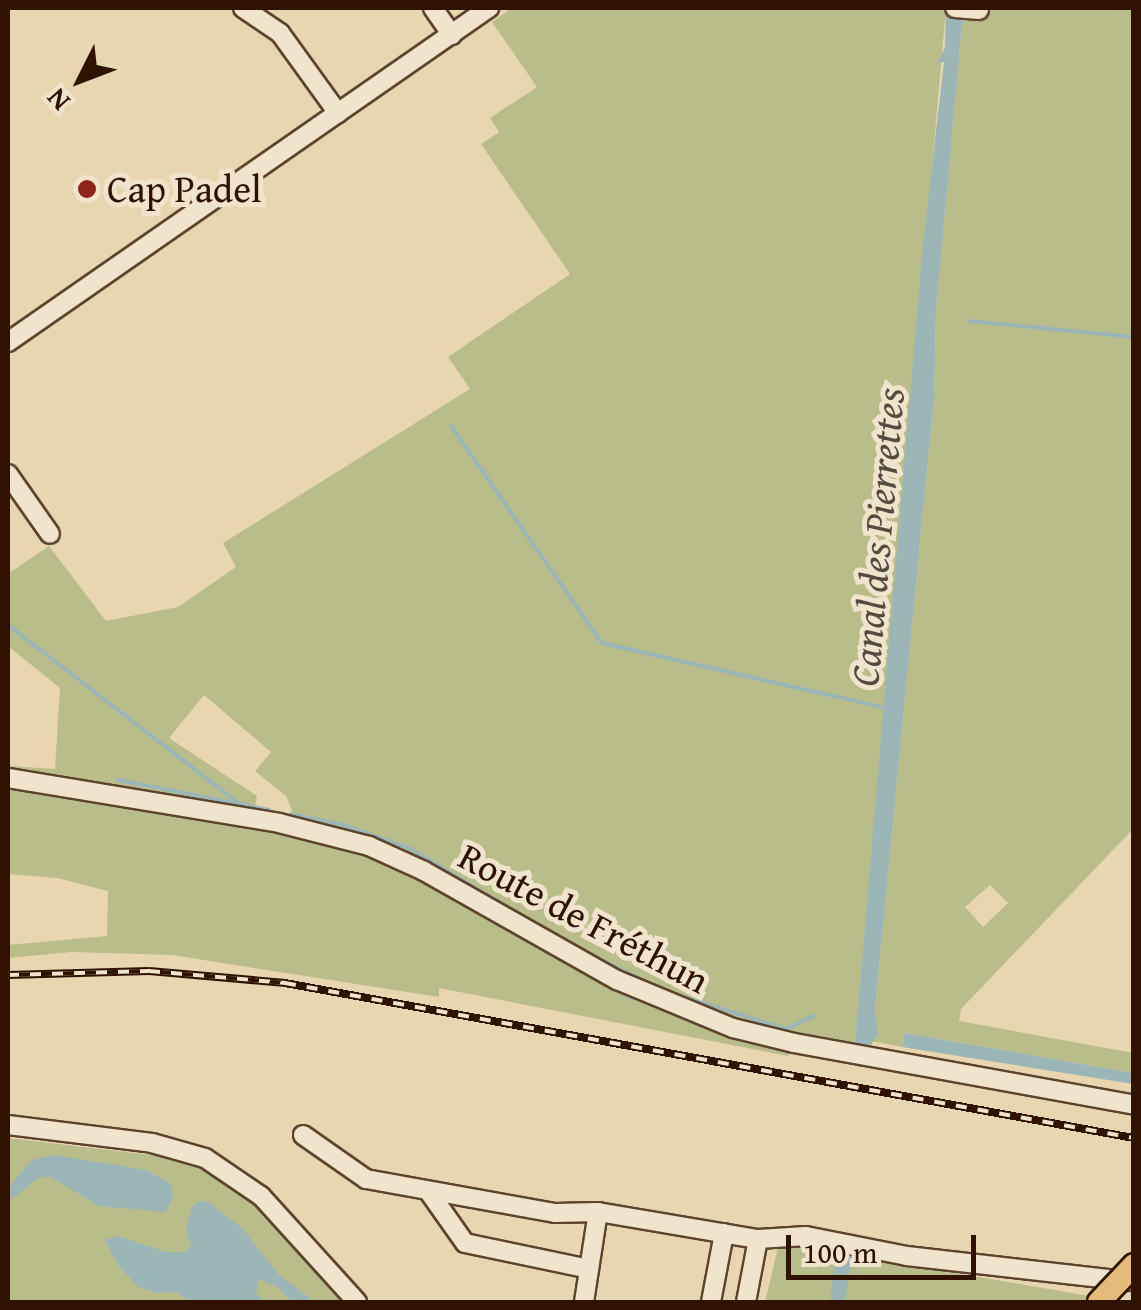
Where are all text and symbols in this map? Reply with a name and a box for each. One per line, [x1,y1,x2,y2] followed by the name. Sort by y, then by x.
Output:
[30,30,130,130] north arrow
[36,80,79,121] text: N
[107,166,262,212] place label: Cap Padel
[76,178,98,200] marker: Cap Padel
[840,386,914,688] water label: Canal des Pierrettes
[451,833,717,1003] street label: Route de Fréthun
[791,1215,981,1277] scale bar
[803,1230,877,1274] text: 100 m

